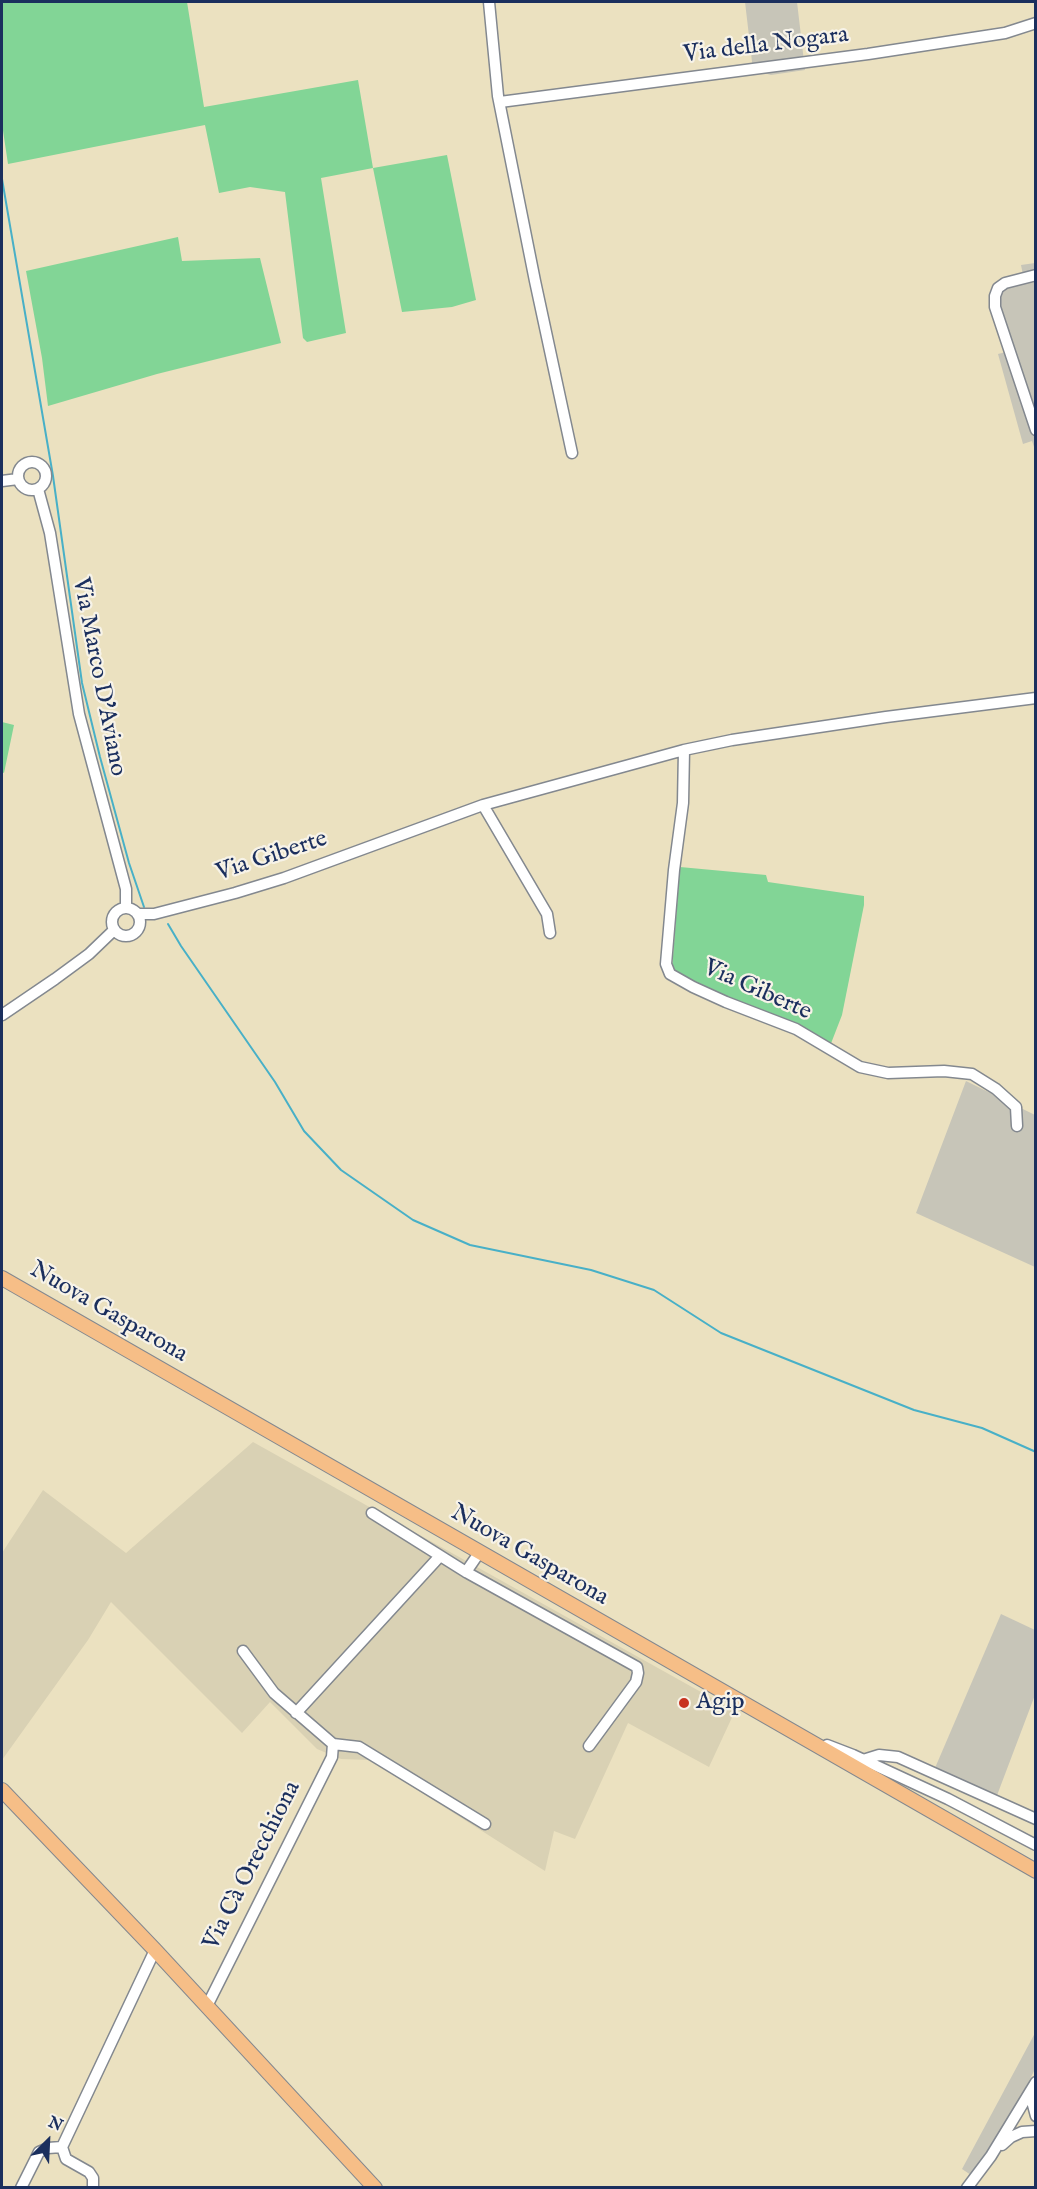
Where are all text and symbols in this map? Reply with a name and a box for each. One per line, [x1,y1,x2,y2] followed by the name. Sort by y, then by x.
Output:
[682,22,850,70] street label: Via della Nogara
[65,575,131,779] street label: Via Marco D'Aviano
[213,826,331,888] street label: Via Giberte
[699,954,815,1028] street label: Via Giberte
[24,1256,192,1370] street label: Nuova Gasparona
[445,1499,613,1613] street label: Nuova Gasparona
[696,1689,745,1717] place label: Agip
[677,1696,691,1710] marker: Agip
[198,1777,308,1955] street label: Via Cà Orecchiona
[18,2111,78,2171] north arrow
[45,2113,66,2137] text: N

